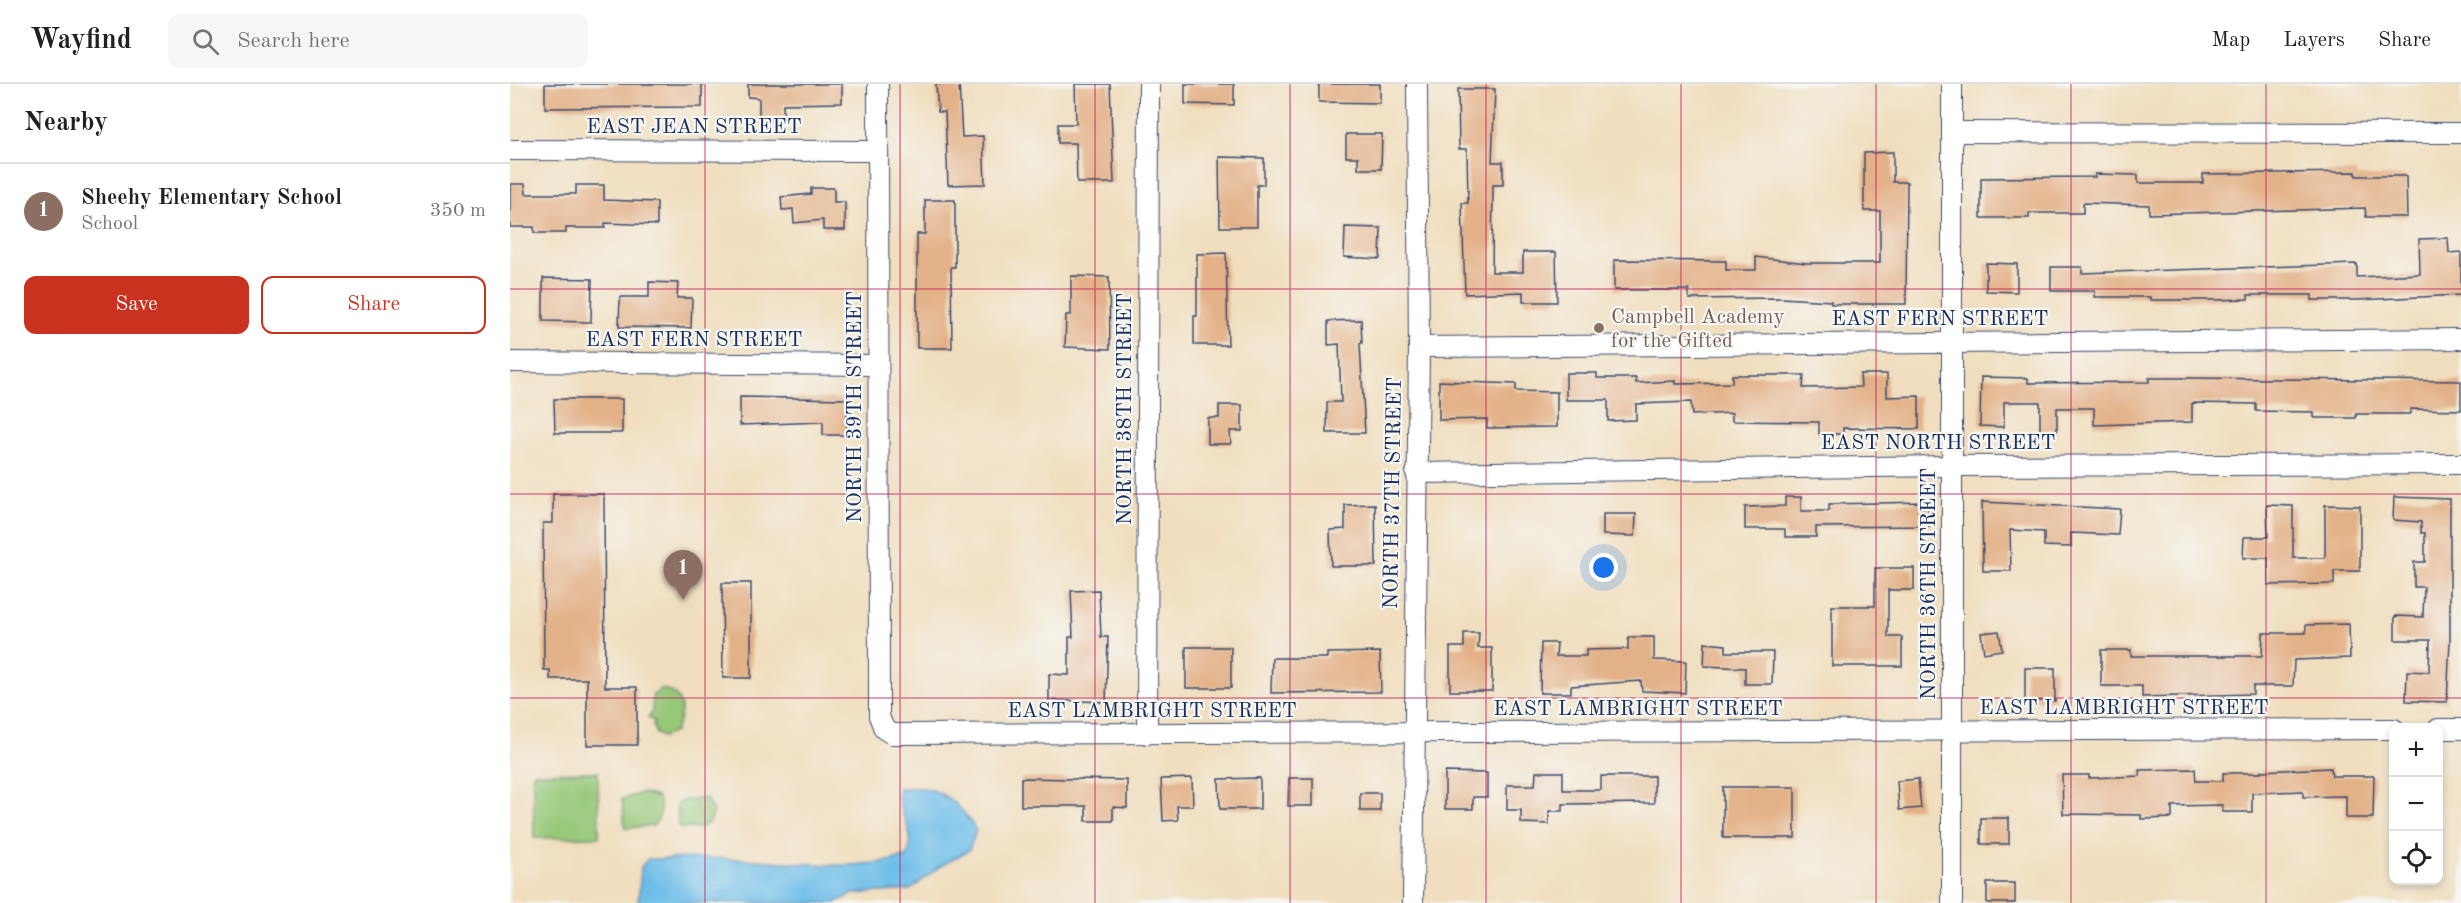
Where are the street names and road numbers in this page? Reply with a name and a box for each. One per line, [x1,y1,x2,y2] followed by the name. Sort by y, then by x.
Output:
[586,117,802,138] street label: EAST JEAN STREET
[845,291,866,523] street label: NORTH 39TH STREET
[1115,293,1136,525] street label: NORTH 38TH STREET
[1831,309,2049,330] street label: EAST FERN STREET
[585,330,803,351] street label: EAST FERN STREET
[1381,377,1406,609] street label: NORTH 37TH STREET
[1821,433,2055,454] street label: EAST NORTH STREET
[1919,468,1940,700] street label: NORTH 36TH STREET
[1979,698,2269,719] street label: EAST LAMBRIGHT STREET
[1493,699,1783,720] street label: EAST LAMBRIGHT STREET
[1007,701,1297,722] street label: EAST LAMBRIGHT STREET

